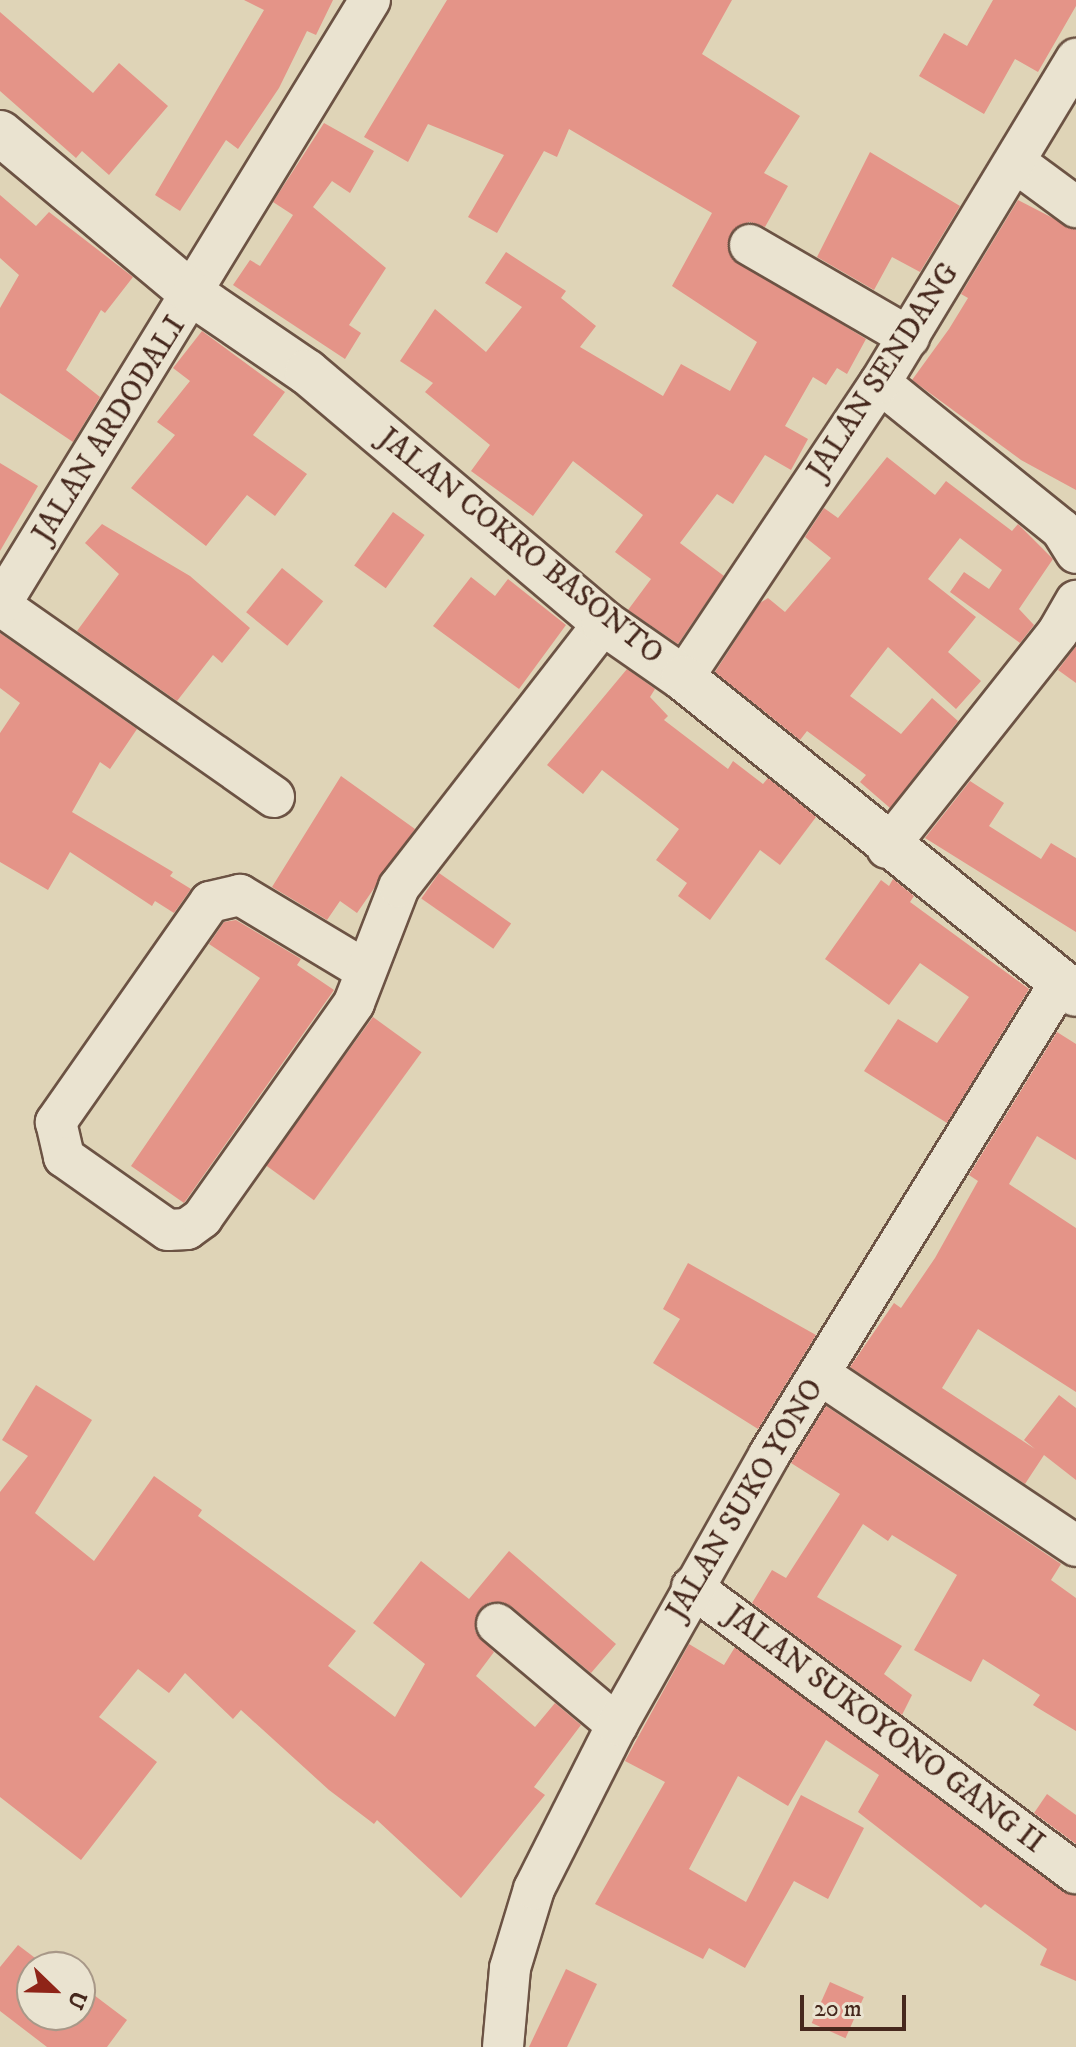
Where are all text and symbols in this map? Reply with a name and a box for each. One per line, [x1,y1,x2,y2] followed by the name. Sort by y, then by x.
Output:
[801,257,967,487] street label: JALAN SENDANG
[26,310,194,550] street label: JALAN ARDODALI
[371,421,669,673] street label: JALAN COKRO BASONTO
[660,1373,832,1627] street label: JALAN SUKO YONO
[717,1598,1051,1862] street label: JALAN SUKOYONO GANG II
[16,1951,96,2031] north arrow
[804,1979,910,2029] scale bar
[61,1987,92,2013] text: U
[814,1994,862,2024] text: 20 m

